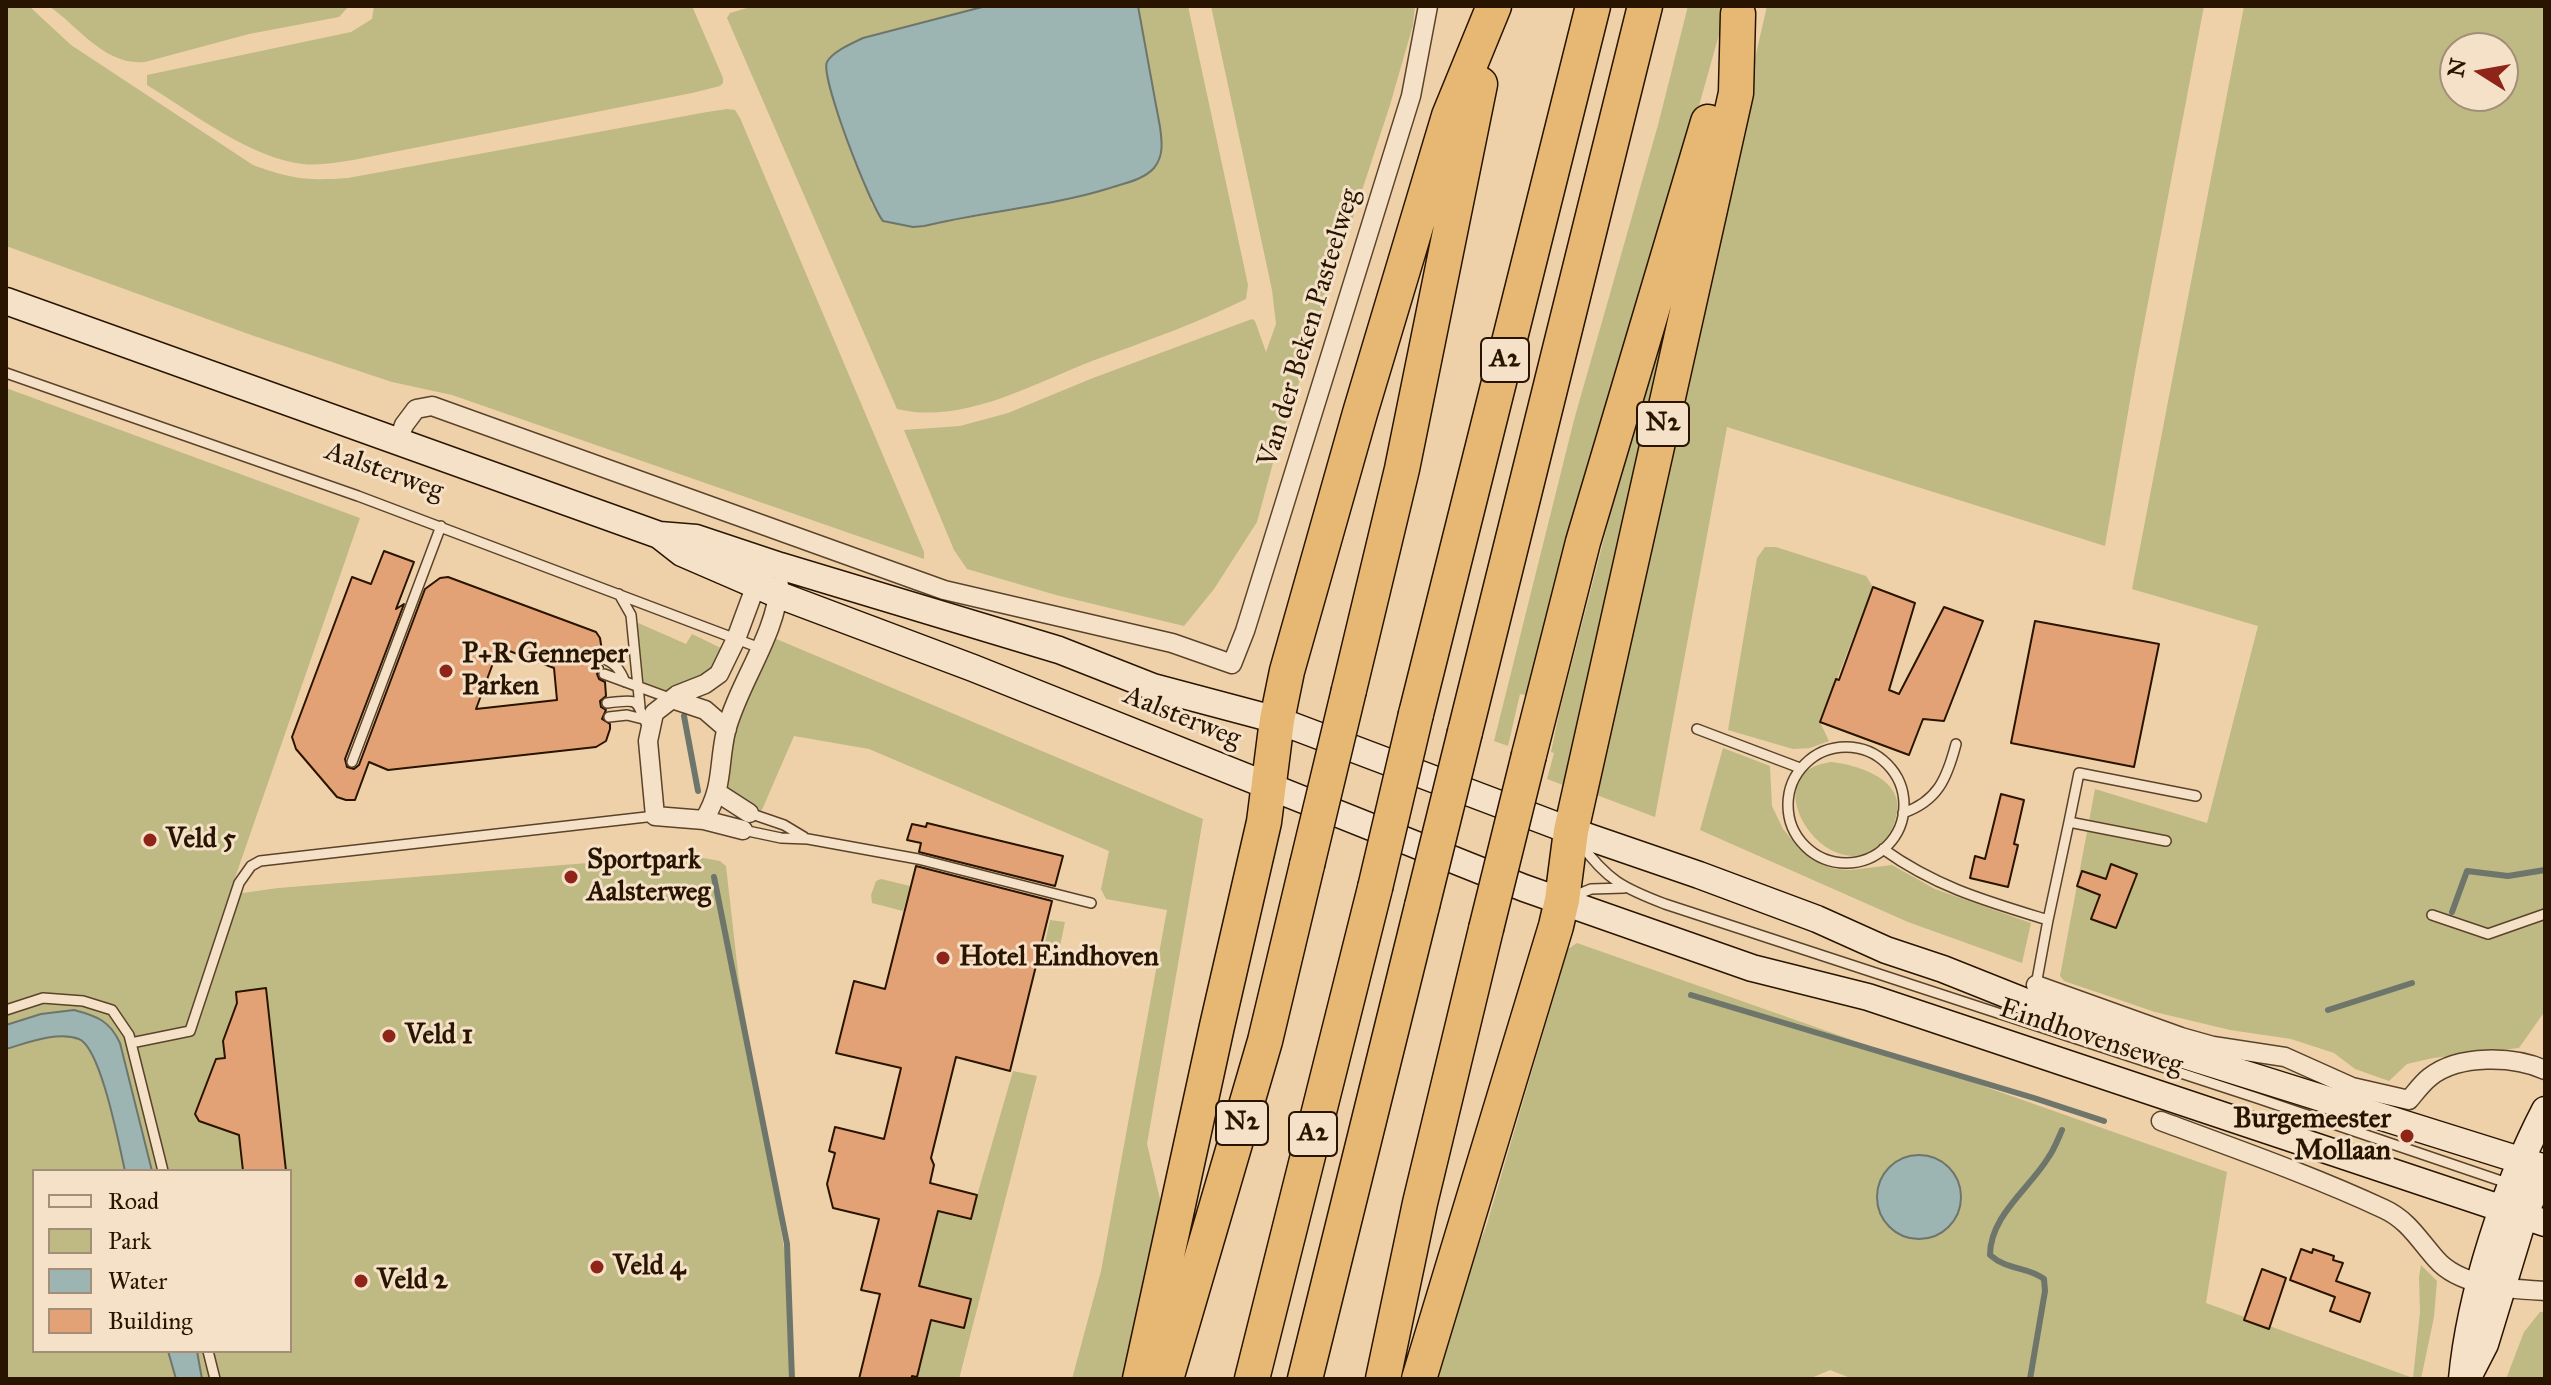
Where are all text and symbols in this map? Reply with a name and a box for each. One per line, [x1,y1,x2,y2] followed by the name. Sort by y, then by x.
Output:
[2439,32,2519,112] north arrow
[2442,56,2472,79] text: N
[1252,185,1368,471] street label: Van der Beken Pasteelweg
[1481,338,1529,382] road number: A2
[1637,402,1689,446] road number: N2
[320,435,448,509] street label: Aalsterweg
[462,638,628,704] place label: P+R Genneper Parken
[437,662,455,680] marker: P+R Genneper Parken
[1118,679,1246,757] street label: Aalsterweg
[166,823,236,857] place label: Veld 5
[141,831,159,849] marker: Veld 5
[587,844,711,910] place label: Sportpark Aalsterweg
[562,868,580,886] marker: Sportpark Aalsterweg
[959,941,1159,975] place label: Hotel Eindhoven
[934,949,952,967] marker: Hotel Eindhoven
[1995,992,2187,1084] street label: Eindhovenseweg
[405,1019,473,1053] place label: Veld 1
[380,1027,398,1045] marker: Veld 1
[1216,1101,1268,1145] road number: N2
[2233,1103,2391,1169] place label: Burgemeester Mollaan
[1289,1112,1337,1156] road number: A2
[2398,1127,2416,1145] marker: Burgemeester Mollaan
[32,1169,292,1353] legend
[108,1186,159,1216] text: Road
[108,1226,151,1256] text: Park
[613,1250,685,1284] place label: Veld 4
[588,1258,606,1276] marker: Veld 4
[377,1264,448,1298] place label: Veld 2
[108,1266,167,1296] text: Water
[352,1272,370,1290] marker: Veld 2
[108,1306,193,1336] text: Building

